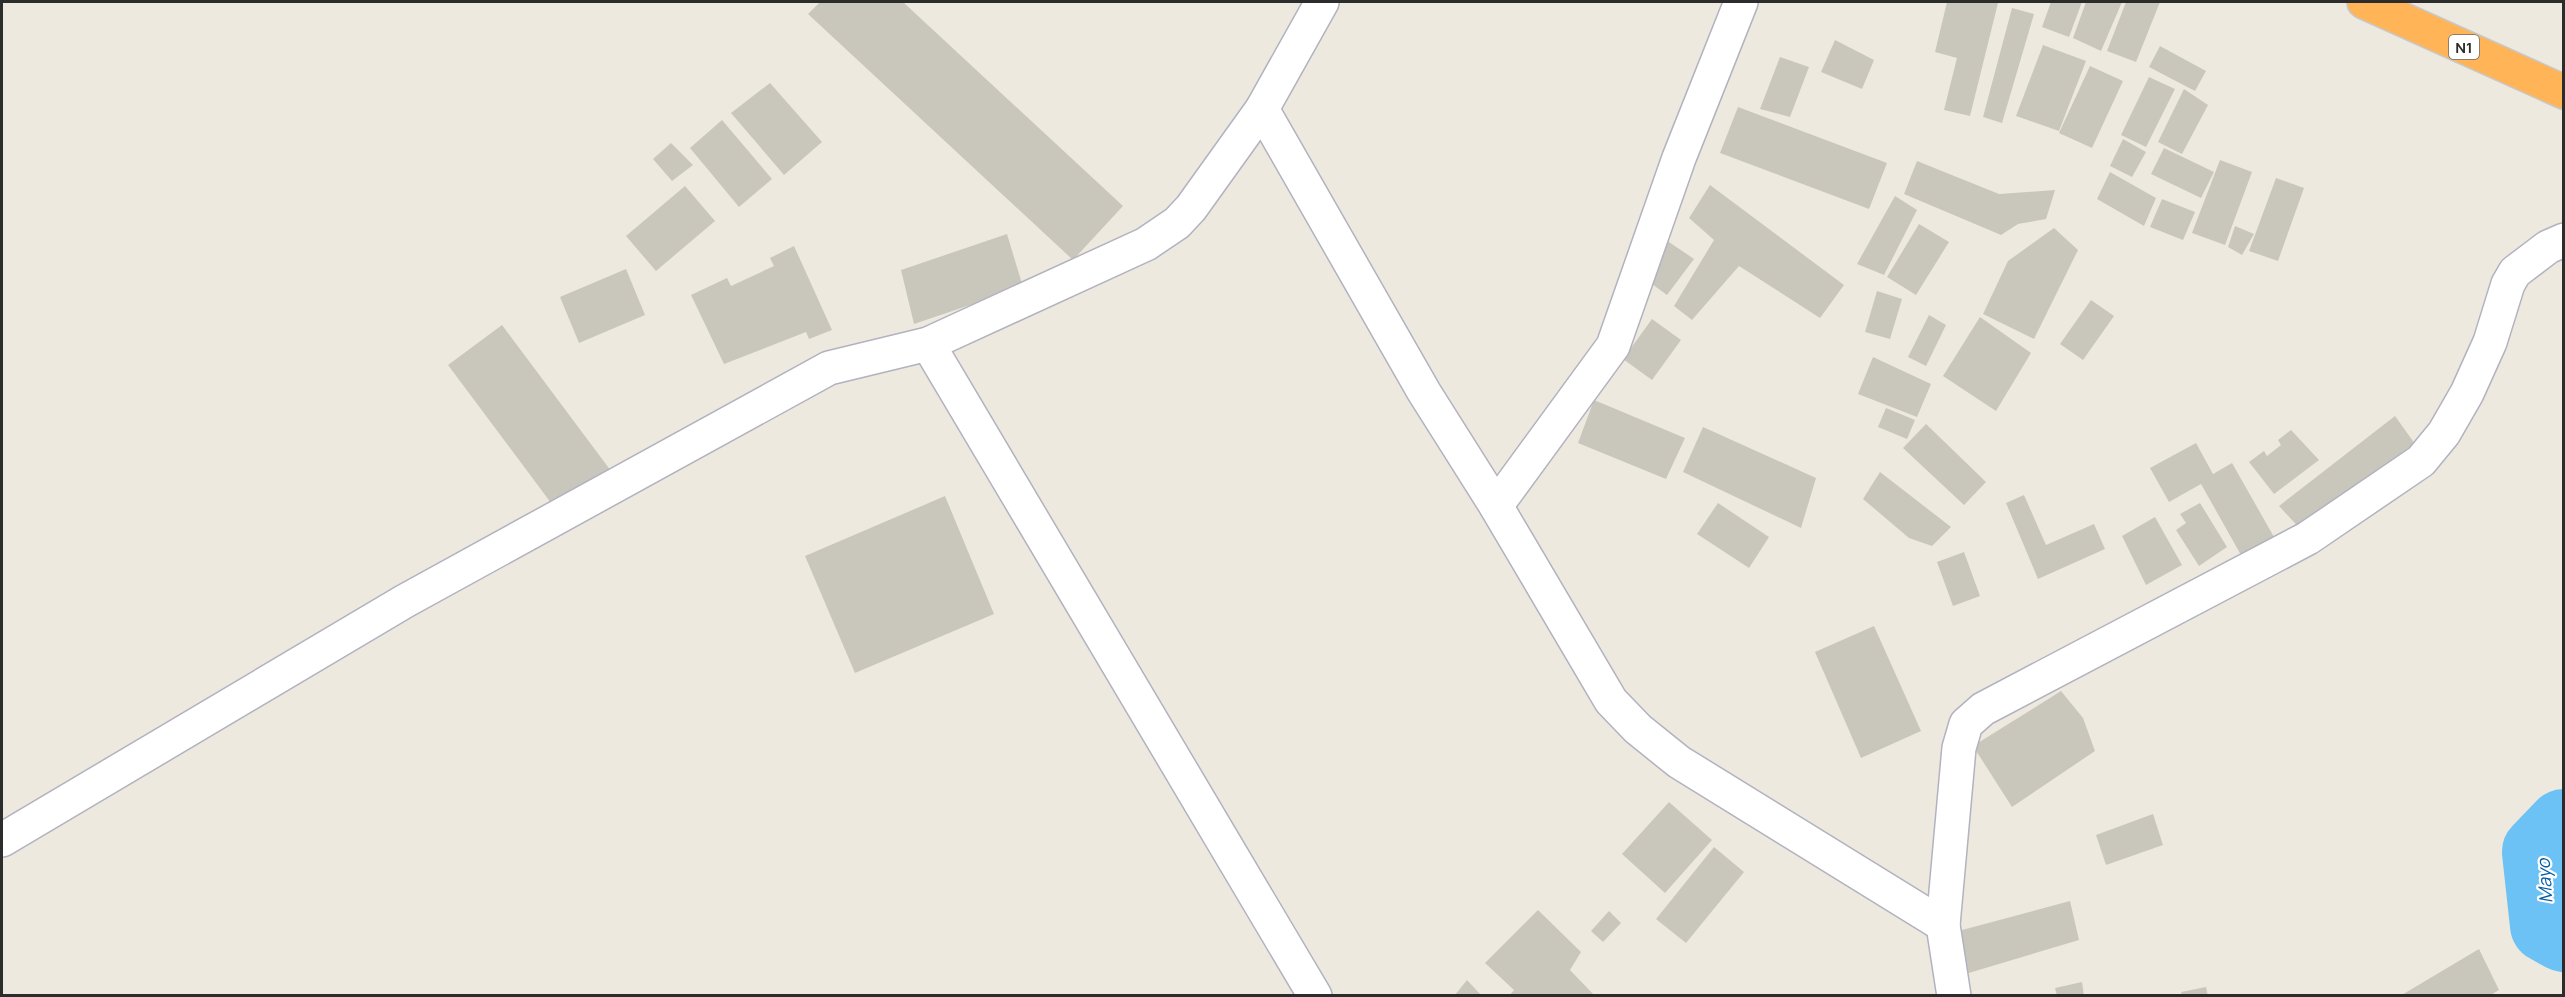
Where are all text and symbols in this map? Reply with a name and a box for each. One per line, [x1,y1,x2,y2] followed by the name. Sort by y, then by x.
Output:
[2449,35,2479,59] road number: N1
[2530,857,2558,904] water label: Mayo

